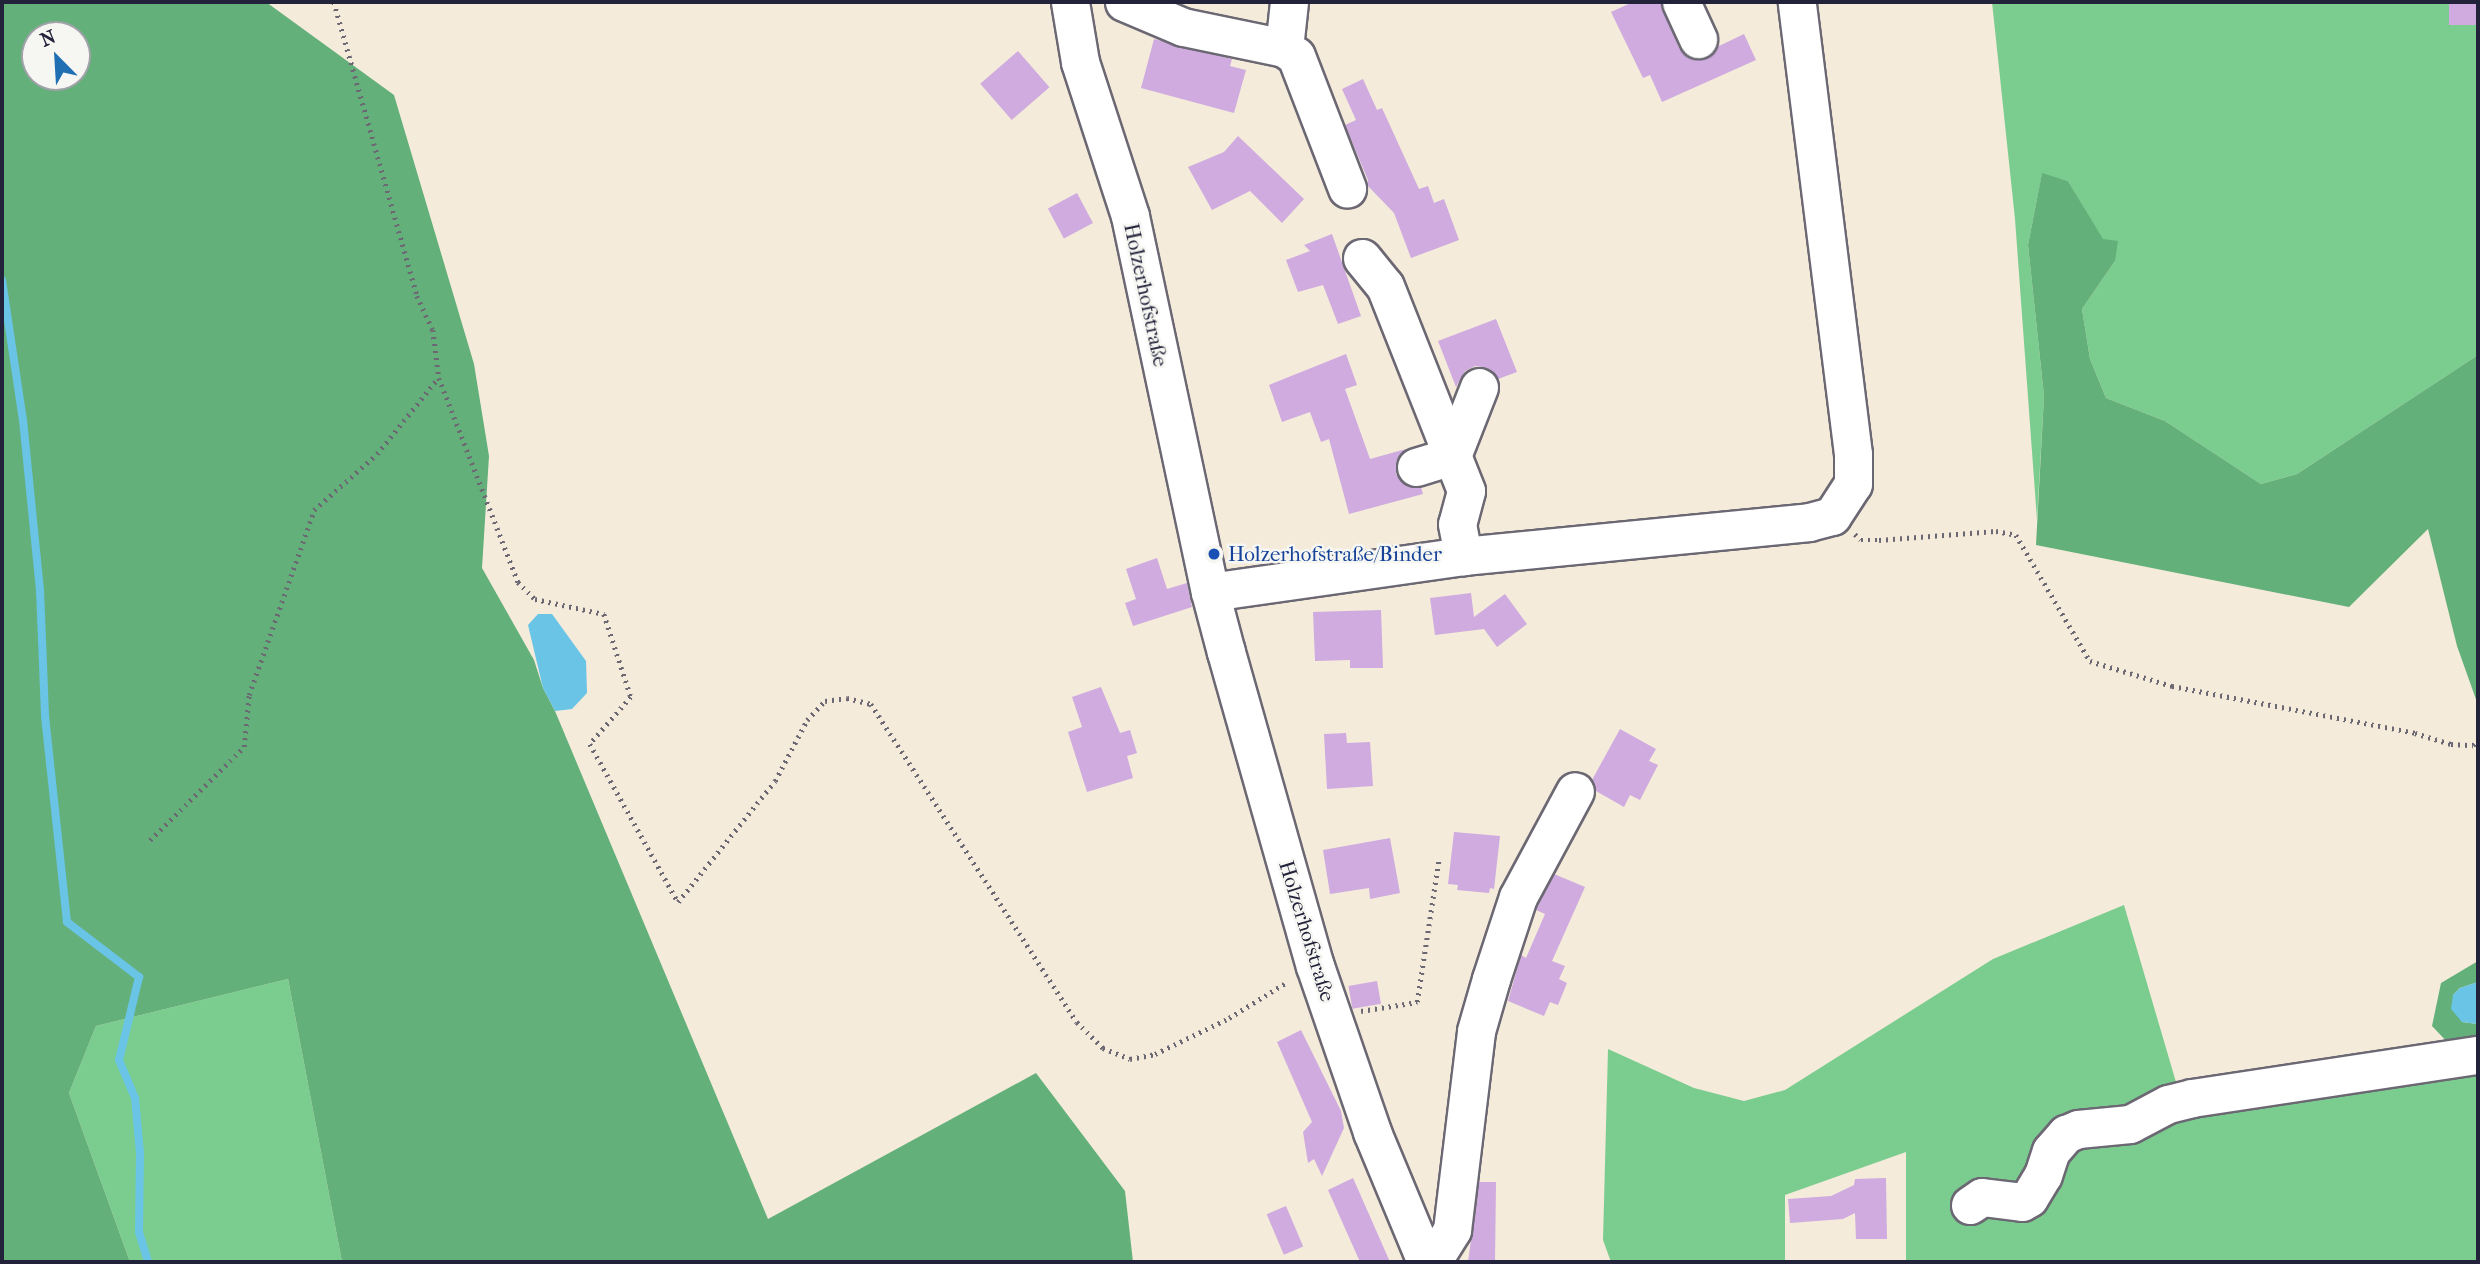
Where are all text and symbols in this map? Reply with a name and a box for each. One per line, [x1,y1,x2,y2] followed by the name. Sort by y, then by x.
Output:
[21,21,91,91] north arrow
[37,26,59,52] text: N
[1118,221,1174,369] street label: Holzerhofstraße
[1228,541,1442,567] place label: Holzerhofstraße/Binder
[1206,546,1222,562] marker: Holzerhofstraße/Binder
[1274,858,1340,1004] street label: Holzerhofstraße

